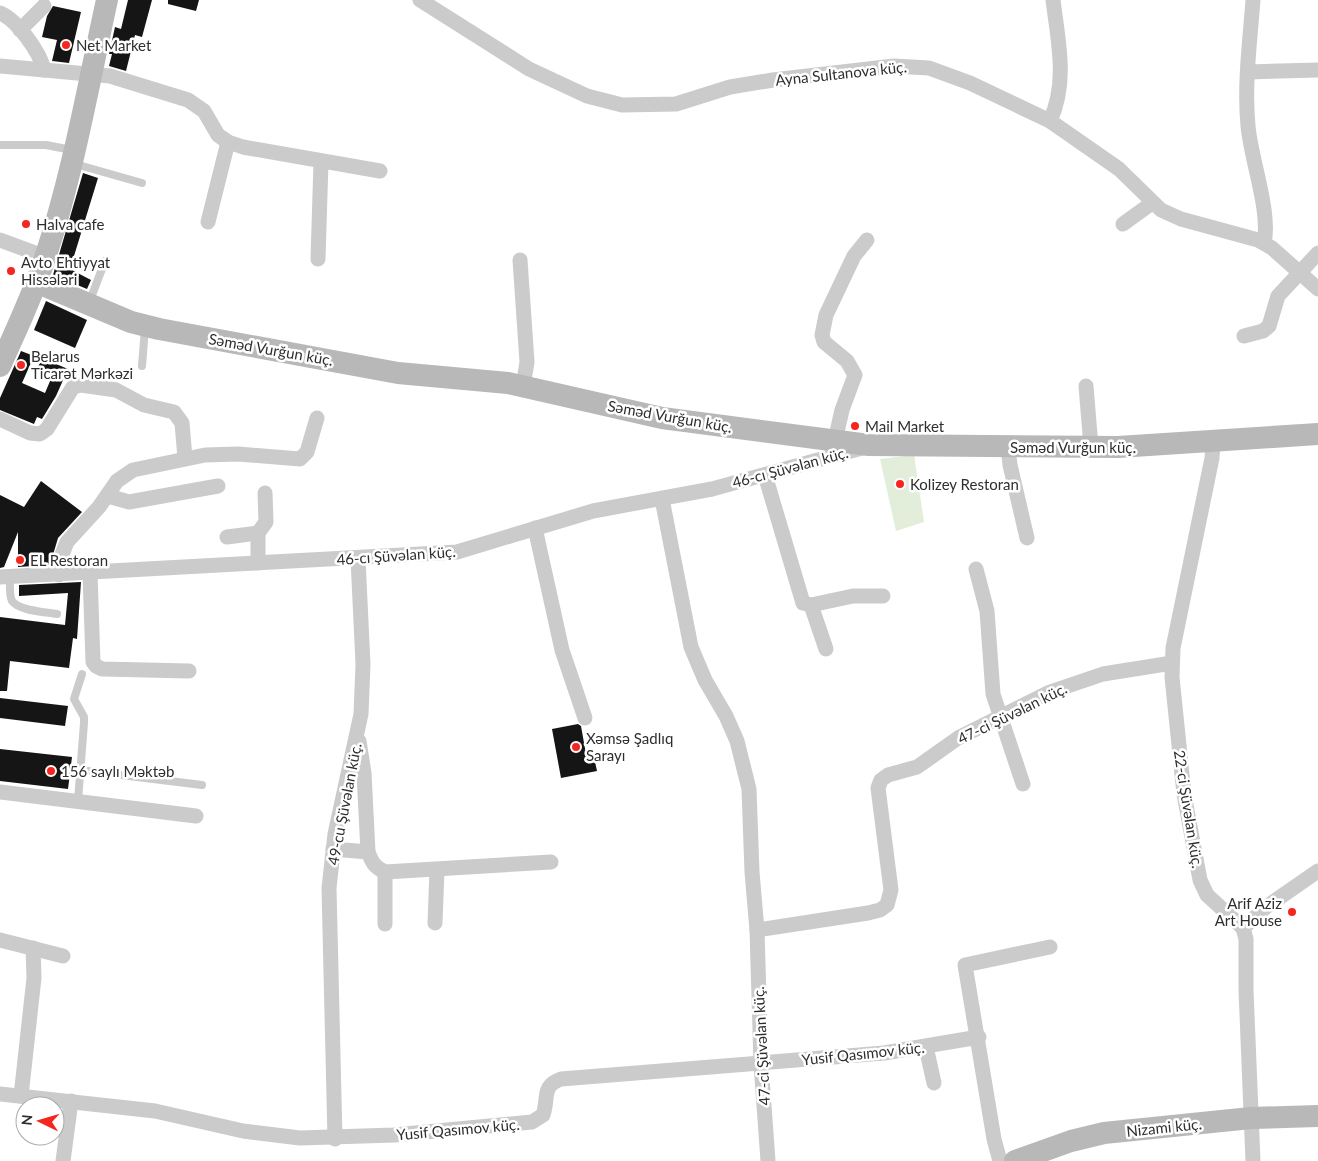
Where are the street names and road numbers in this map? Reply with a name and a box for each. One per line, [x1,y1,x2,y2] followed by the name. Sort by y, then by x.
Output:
[774,57,908,89] street label: Ayna Sultanova küç.
[207,329,335,369] street label: Səməd Vurğun küç.
[606,396,734,436] street label: Səməd Vurğun küç.
[1010,438,1136,456] street label: Səməd Vurğun küç.
[730,443,850,491] street label: 46-cı Şüvəlan küç.
[336,542,456,568] street label: 46-cı Şüvəlan küç.
[954,679,1070,747] street label: 47-ci Şüvəlan küç.
[323,741,365,867] street label: 49-cu Şüvəlan küç.
[1171,749,1207,869] street label: 22-ci Şüvəlan küç.
[749,986,773,1106] street label: 47-ci Şüvəlan küç.
[801,1038,925,1068] street label: Yusif Qasımov küç.
[1125,1114,1203,1140] street label: Nizami küç.
[396,1115,520,1143] street label: Yusif Qasımov küç.

